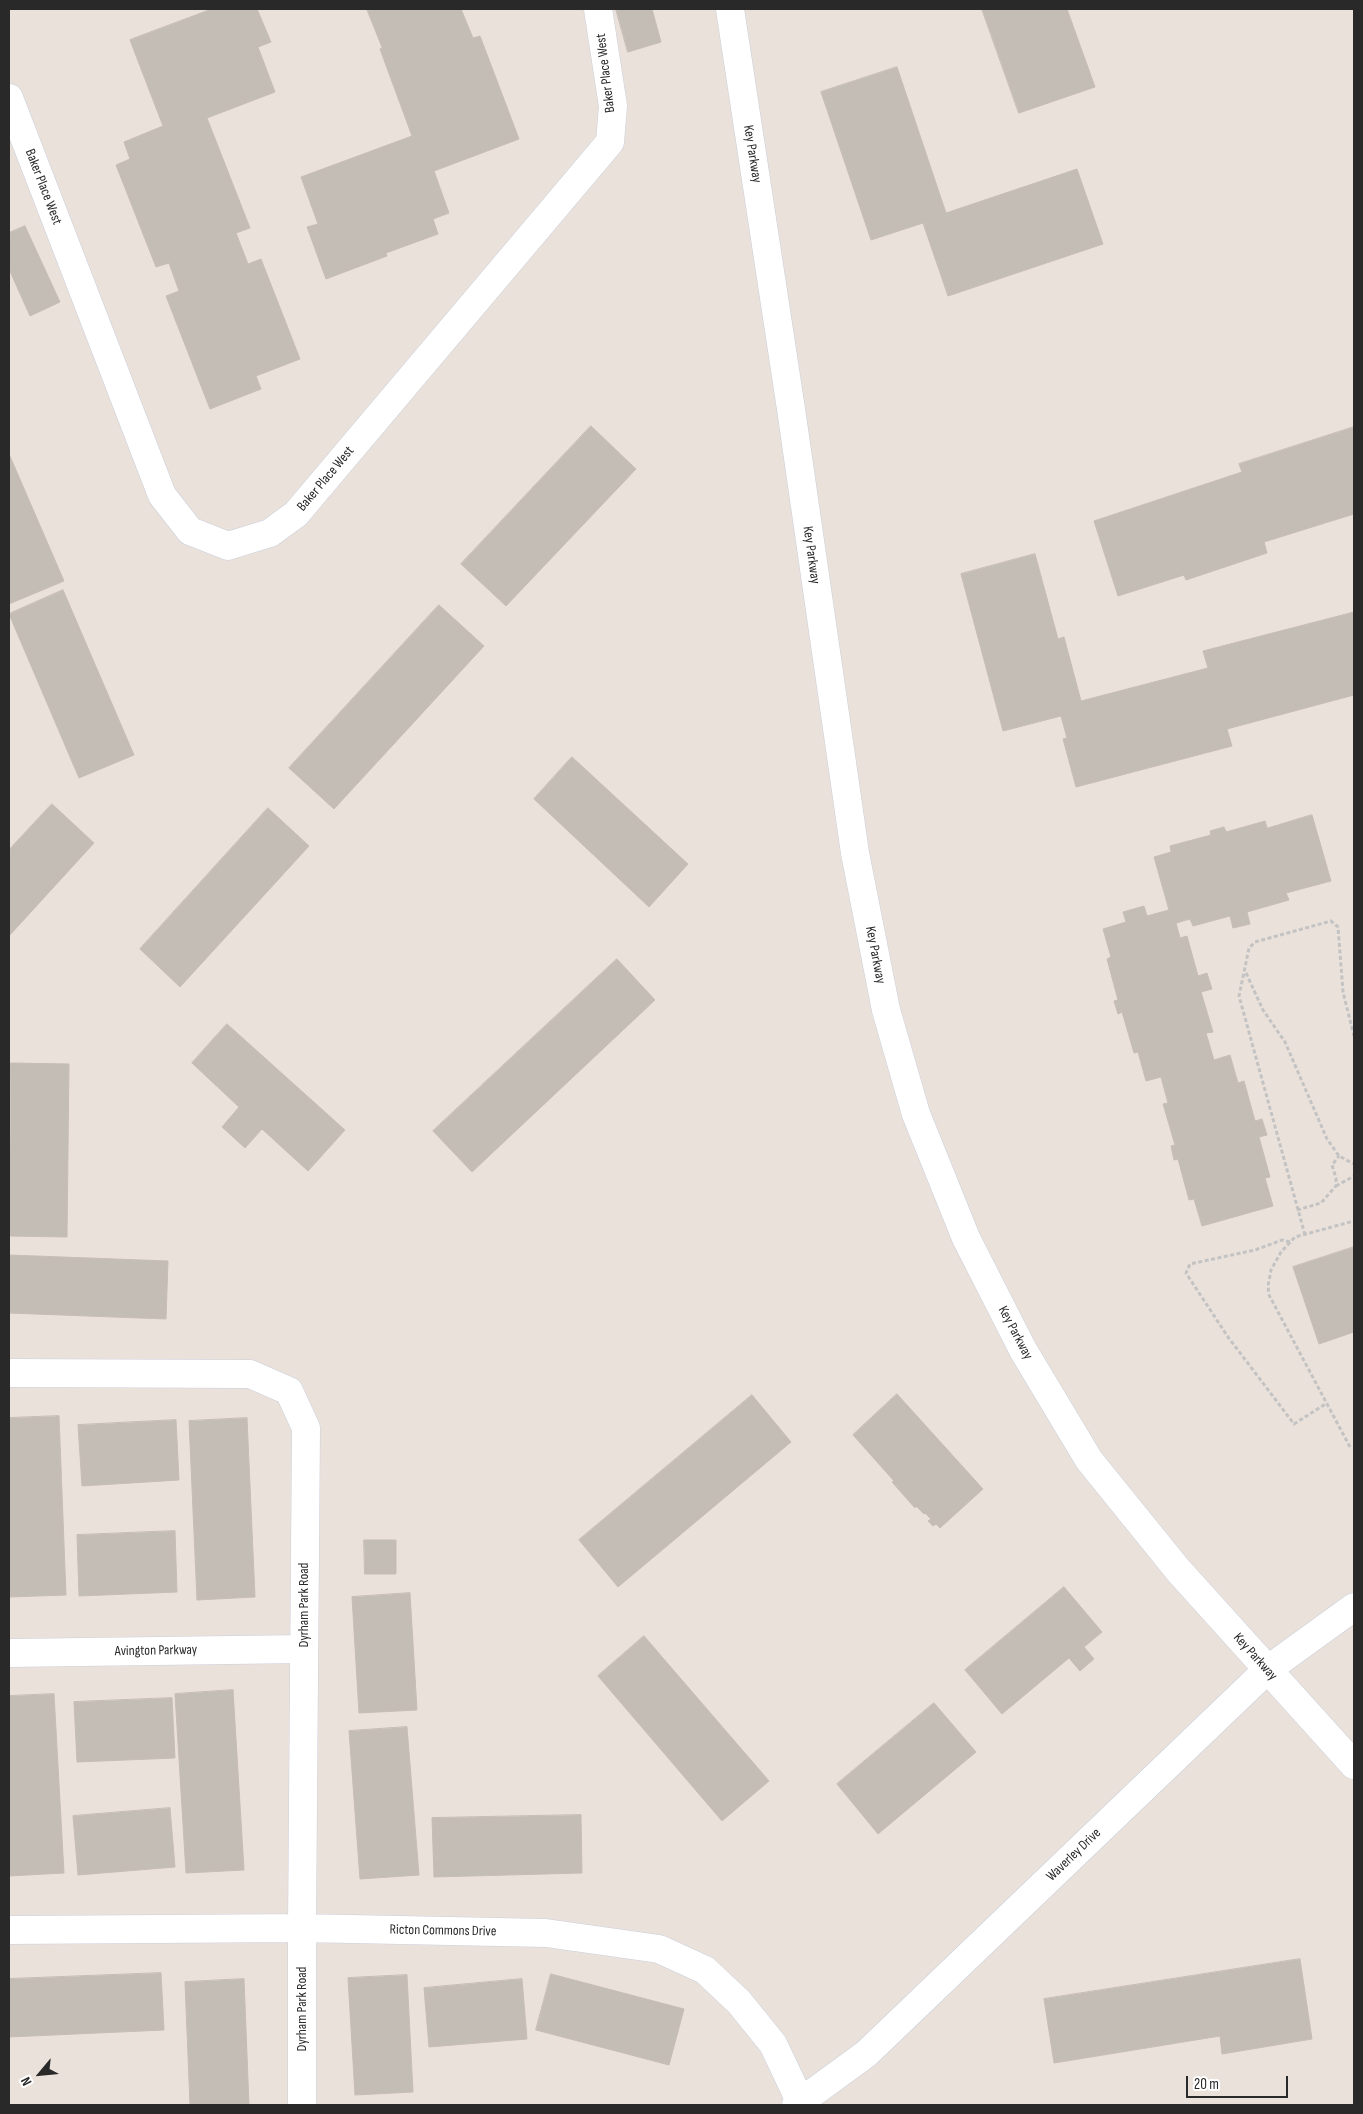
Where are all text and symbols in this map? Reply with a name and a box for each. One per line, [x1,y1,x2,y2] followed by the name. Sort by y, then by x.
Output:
[593,32,619,114] street label: Baker Place West
[739,124,765,184] street label: Key Parkway
[21,147,65,227] street label: Baker Place West
[294,443,358,515] street label: Baker Place West
[799,525,823,585] street label: Key Parkway
[861,925,889,985] street label: Key Parkway
[994,1303,1036,1363] street label: Key Parkway
[296,1563,312,1647] street label: Dyrham Park Road
[1229,1630,1281,1684] street label: Key Parkway
[115,1642,197,1660] street label: Avington Parkway
[1043,1825,1105,1885] street label: Waverley Drive
[390,1922,496,1940] street label: Ricton Commons Drive
[294,1967,310,2051] street label: Dyrham Park Road
[15,2049,65,2099] north arrow
[1188,2066,1290,2098] scale bar
[17,2074,36,2089] text: N
[1194,2075,1219,2094] text: 20 m

